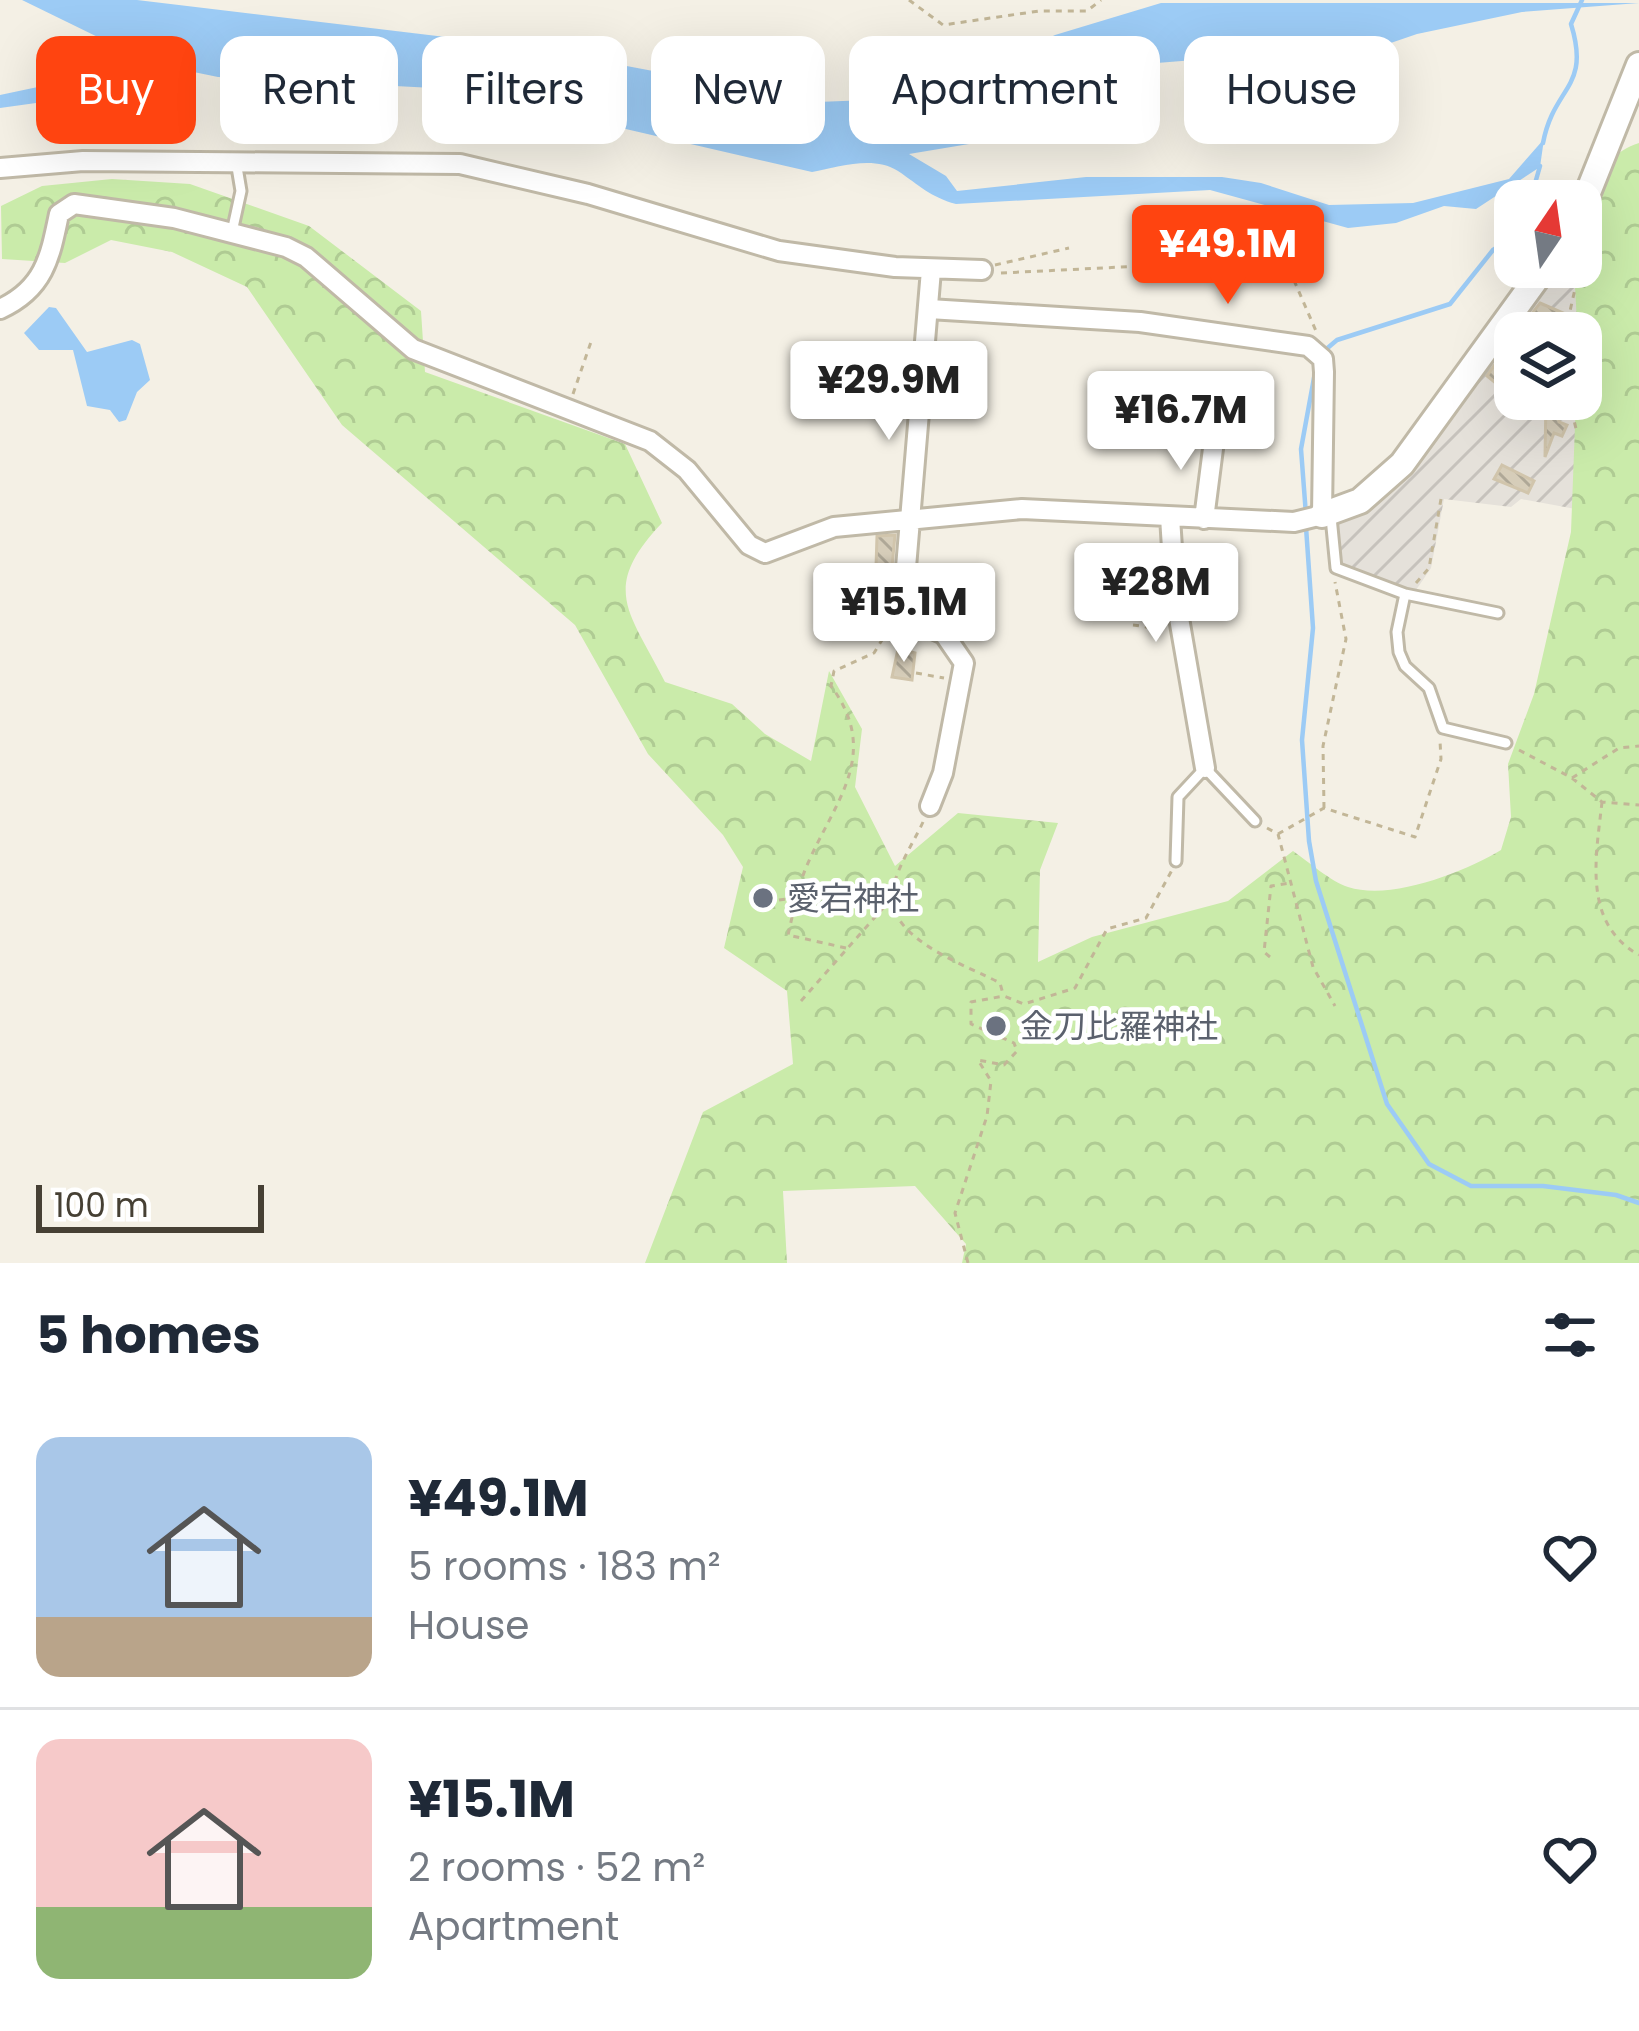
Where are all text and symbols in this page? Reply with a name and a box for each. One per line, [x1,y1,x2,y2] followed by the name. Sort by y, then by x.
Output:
[36,36,196,144] chip: Buy
[220,36,398,144] chip: Rent
[422,36,627,144] chip: Filters
[651,36,825,144] chip: New
[849,36,1160,144] chip: Apartment
[1184,36,1399,144] chip: House
[1494,180,1602,288] north arrow
[1494,180,1602,420] map controls
[1130,205,1326,307] pin: ¥49.1M
[1159,216,1297,271] text: ¥49.1M
[1494,312,1602,420] button: layers
[791,341,987,443] pin: ¥29.9M
[817,352,961,407] text: ¥29.9M
[1083,371,1279,473] pin: ¥16.7M
[1114,382,1248,437] text: ¥16.7M
[1085,543,1227,645] pin: ¥28M
[1101,554,1211,609] text: ¥28M
[806,563,1002,665] pin: ¥15.1M
[840,574,968,629] text: ¥15.1M
[787,875,919,922] place label: 愛宕神社
[750,885,776,911] marker: 愛宕神社
[1020,1003,1218,1050] place label: 金刀比羅神社
[983,1013,1009,1039] marker: 金刀比羅神社
[36,1179,264,1232] scale bar
[54,1182,149,1229] text: 100 m
[36,1299,261,1371] text: 5 homes
[1537,1302,1603,1368] icon: filters
[408,1462,589,1534] text: ¥49.1M
[132,1485,276,1629] icon: home
[1537,1524,1603,1590] icon: heart
[408,1539,721,1594] text: 5 rooms · 183 m²
[408,1598,529,1653] text: House
[408,1763,575,1835] text: ¥15.1M
[132,1787,276,1931] icon: home
[1537,1826,1603,1892] icon: heart
[408,1840,705,1895] text: 2 rooms · 52 m²
[408,1899,619,1954] text: Apartment

